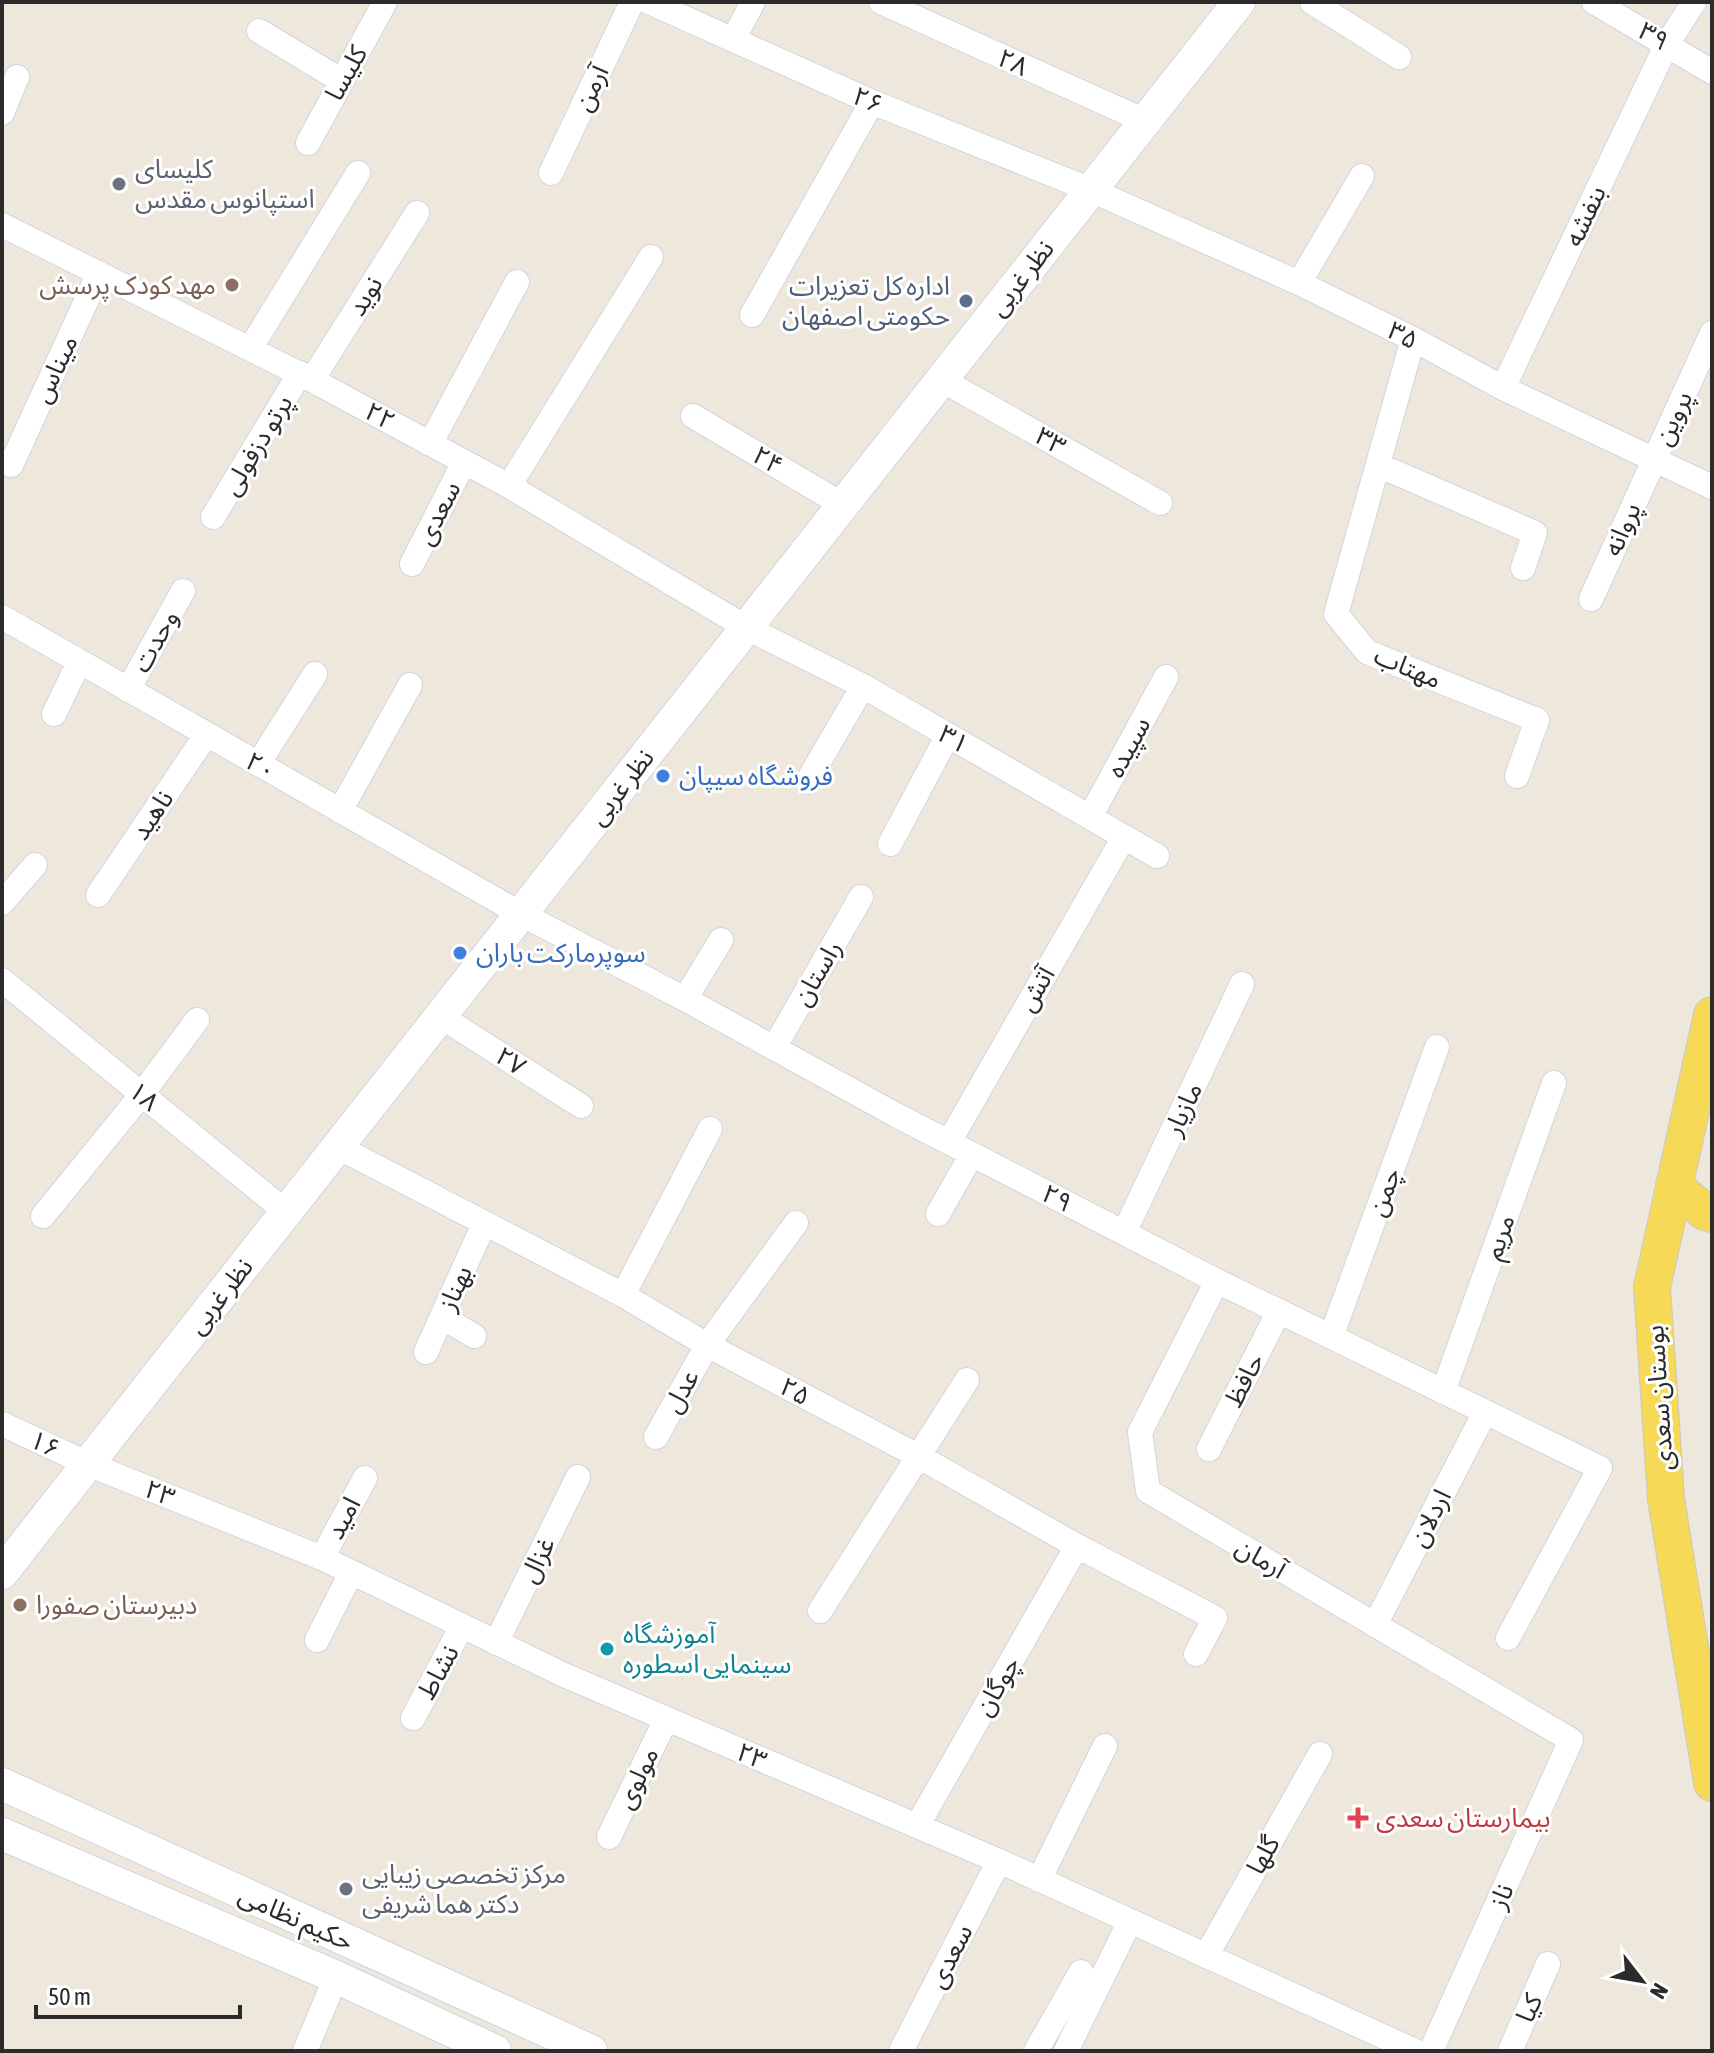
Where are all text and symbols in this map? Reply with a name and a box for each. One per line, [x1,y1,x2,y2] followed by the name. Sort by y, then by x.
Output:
[1634,16,1674,56] street label: ۳۹
[319,40,373,106] street label: کلیسا
[993,42,1033,82] street label: ۲۸
[567,59,615,116] street label: آرمن
[848,80,888,120] street label: ۲۶
[135,154,315,216] place label: کلیسای استپانوس مقدس
[110,175,128,193] marker: کلیسای استپانوس مقدس
[1558,181,1612,251] street label: بنفشه
[982,234,1060,322] street label: نظر غربی
[39,270,216,302] place label: مهد کودک پرسش
[341,271,389,321] street label: نوید
[782,271,950,331] place label: اداره کل تعزیرات حکومتی اصفهان
[223,276,241,294] marker: مهد کودک پرسش
[957,292,975,310] marker: اداره کل تعزیرات حکومتی اصفهان
[1383,315,1423,355] street label: ۳۵
[26,330,84,408] street label: میناس
[1647,386,1701,451] street label: پروین
[215,389,301,502] street label: پرتو دزفولی
[360,396,400,436] street label: ۲۲
[1031,421,1071,461] street label: ۳۳
[748,439,788,481] street label: ۲۴
[409,476,467,550] street label: سعدی
[1597,498,1649,561] street label: پروانه
[126,605,184,677] street label: وحدت
[1370,640,1446,694] street label: مهتاب
[1100,712,1158,783] street label: سپیده
[934,719,974,759] street label: ۳۱
[582,743,660,831] street label: نظر غربی
[241,746,281,786] street label: ۲۰
[679,761,833,793] place label: فروشگاه سیپان
[654,767,672,785] marker: فروشگاه سیپان
[125,785,179,845] street label: ناهید
[786,935,848,1011] street label: راستان
[476,938,646,970] place label: سوپرمارکت باران
[451,944,469,962] marker: سوپرمارکت باران
[1011,960,1061,1017] street label: آتش
[490,1040,532,1082] street label: ۲۷
[123,1075,165,1117] street label: ۱۸
[1157,1078,1208,1141] street label: مازیار
[1361,1164,1408,1221] street label: چمن
[1037,1178,1077,1218] street label: ۲۹
[1477,1210,1526,1265] street label: مریم
[181,1252,259,1340] street label: نظر غربی
[431,1261,478,1316] street label: بهناز
[1639,1324,1679,1472] street label: بوستان سعدی
[1218,1348,1270,1412] street label: حافظ
[657,1364,705,1418] street label: عدل
[775,1371,815,1411] street label: ۲۵
[25,1424,65,1464] street label: ۱۶
[141,1474,179,1512] street label: ۲۳
[1403,1484,1457,1552] street label: اردلان
[320,1492,366,1544] street label: امید
[1230,1531,1293,1585] street label: آرمان
[513,1532,561,1588] street label: غزال
[36,1590,197,1620] place label: دبیرستان صفورا
[11,1596,29,1614] marker: دبیرستان صفورا
[623,1619,791,1679] place label: آموزشگاه سینمایی اسطوره
[411,1640,465,1704] street label: نشاط
[598,1640,616,1658] marker: آموزشگاه سینمایی اسطوره
[968,1651,1028,1722] street label: چوگان
[732,1736,772,1776] street label: ۲۳
[609,1742,665,1814] street label: مولوی
[1376,1803,1551,1833] place label: بیمارستان سعدی
[1347,1807,1369,1829] marker: بیمارستان سعدی
[1240,1830,1286,1879] street label: گلها
[362,1859,566,1919] place label: مرکز تخصصی زیبایی دکتر هما شریفی
[232,1879,358,1961] street label: حکیم نظامی
[1482,1879,1520,1914] street label: ناز
[337,1880,355,1898] marker: مرکز تخصصی زیبایی دکتر هما شریفی
[921,1919,979,1993] street label: سعدی
[1602,1941,1682,2021] north arrow
[36,1969,240,2019] scale bar
[1645,1979,1674,2004] text: N
[48,1983,91,2010] text: 50 m
[1510,1989,1549,2027] street label: کیا

